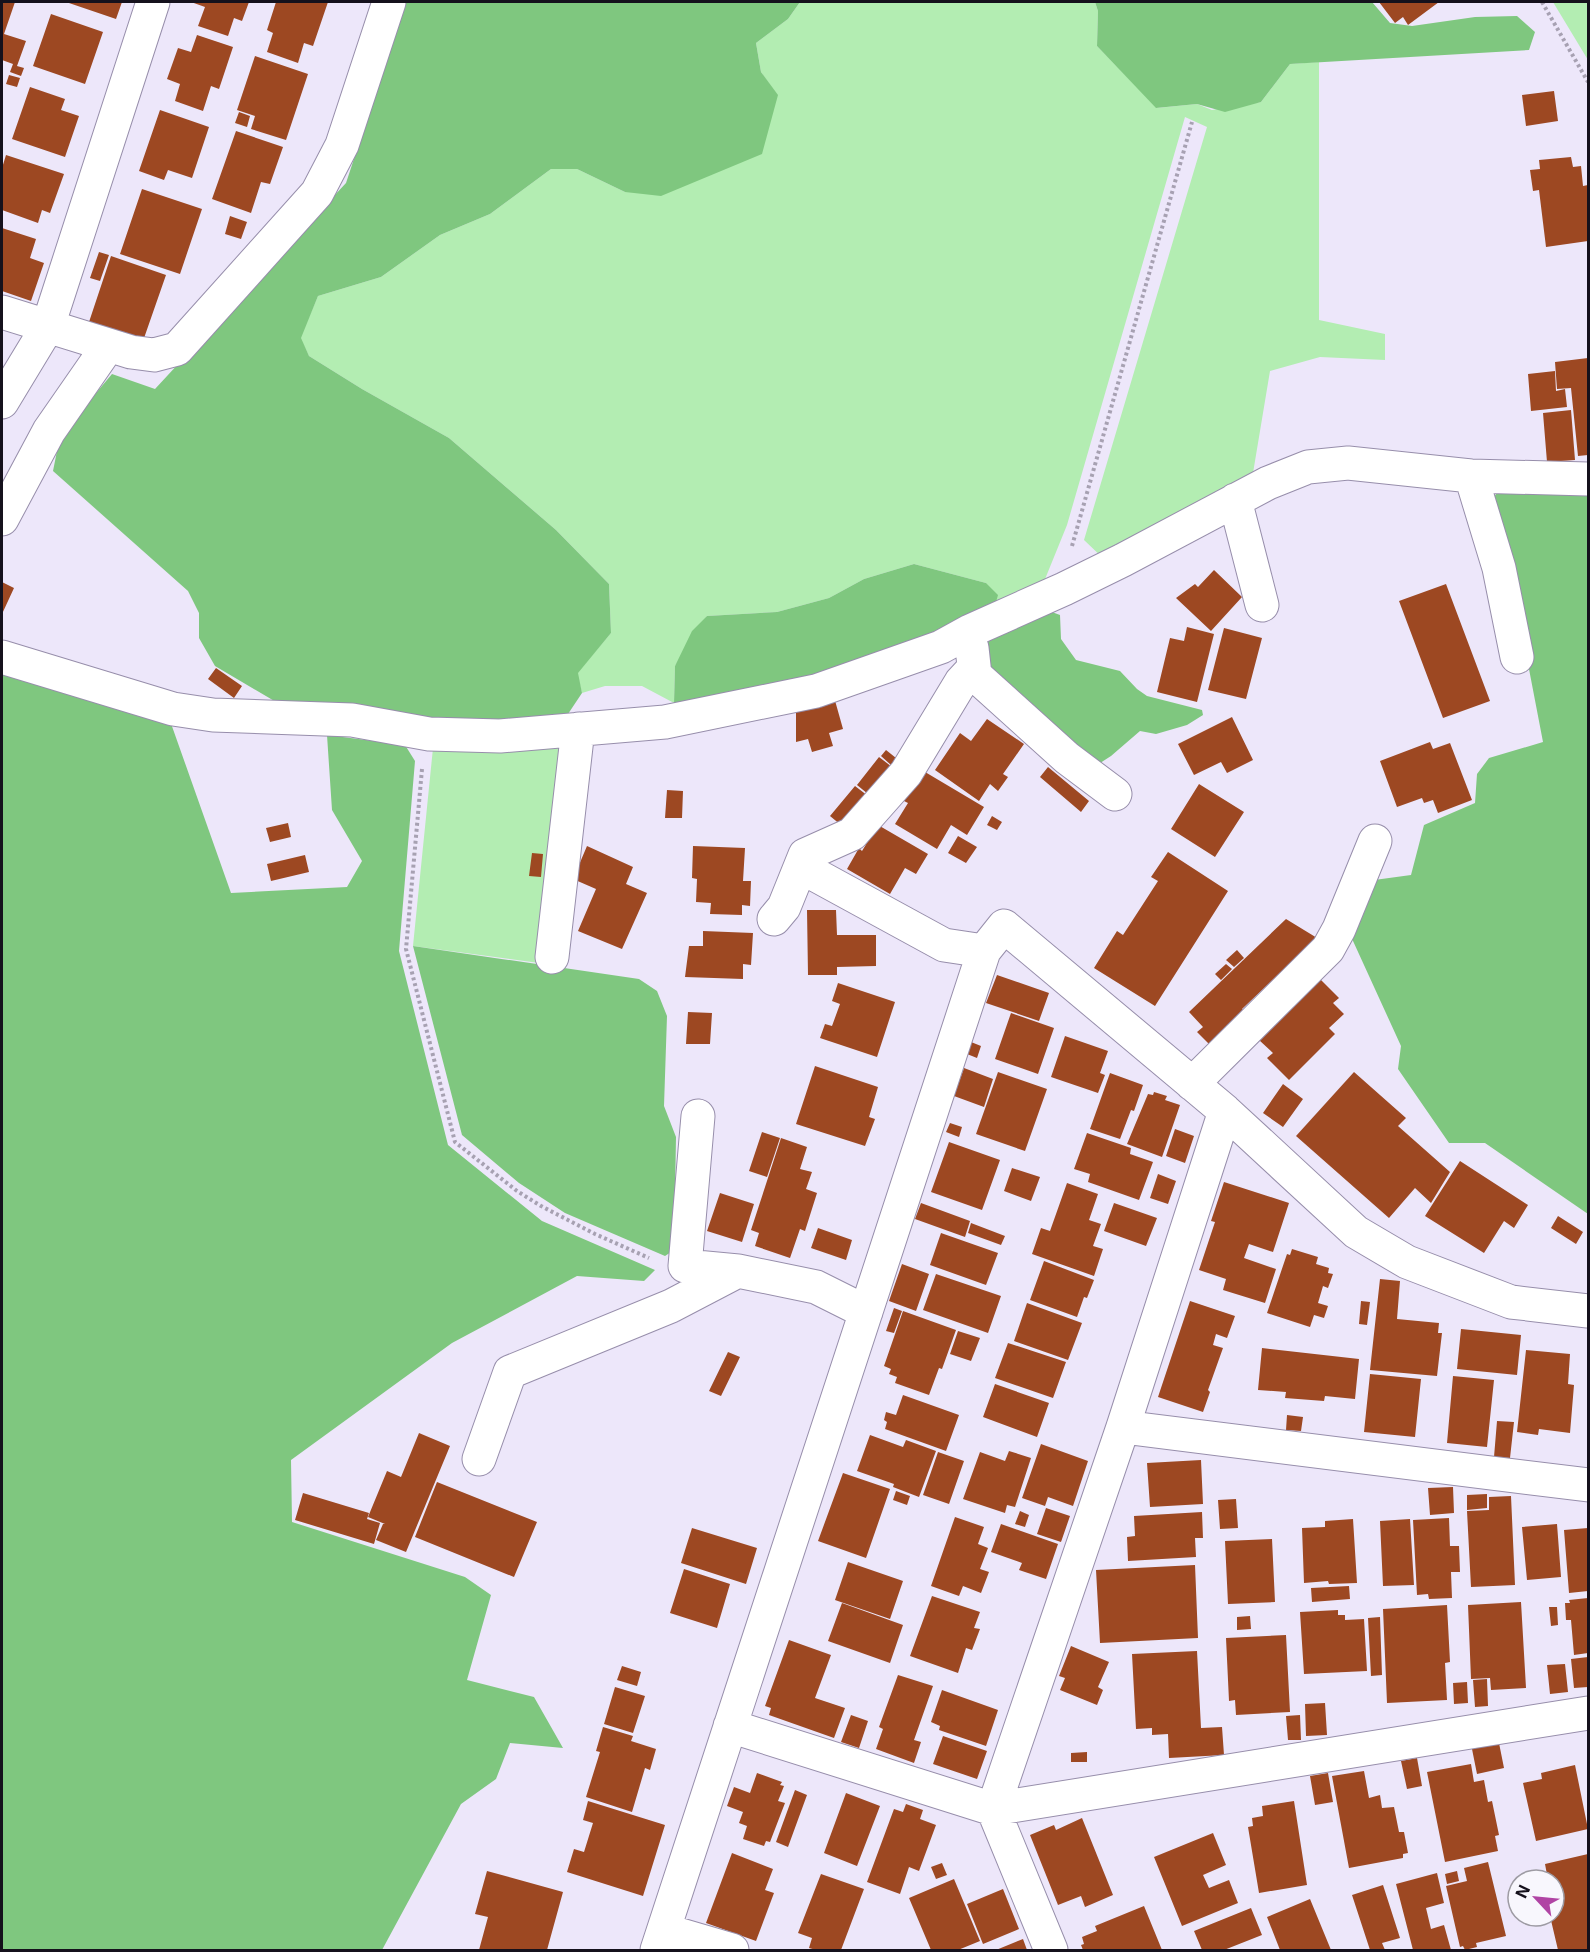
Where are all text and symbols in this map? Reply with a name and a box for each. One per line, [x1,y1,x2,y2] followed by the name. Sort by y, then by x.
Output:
[1506,1868,1566,1928] north arrow
[1511,1882,1534,1901] text: N

